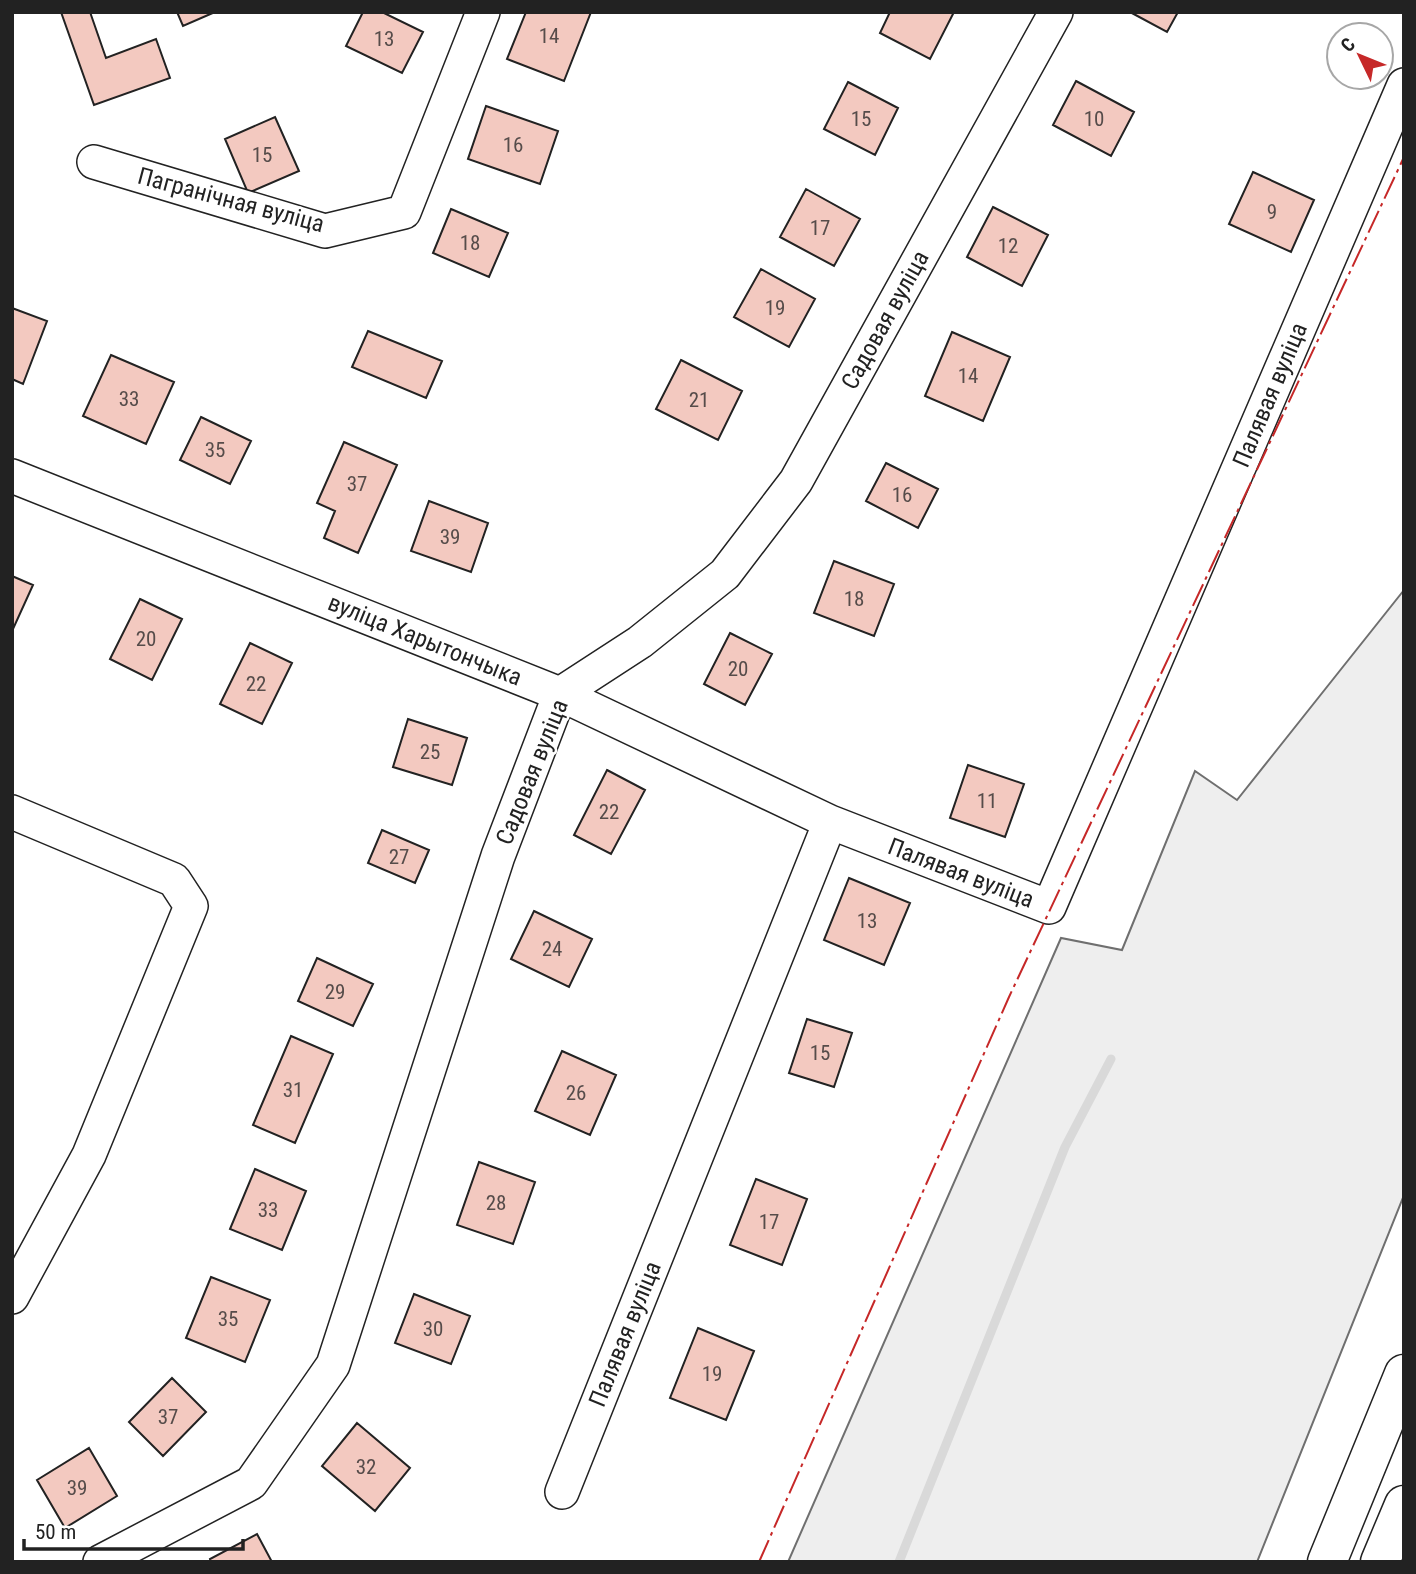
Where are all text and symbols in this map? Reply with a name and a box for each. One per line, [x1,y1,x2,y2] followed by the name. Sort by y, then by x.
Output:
[1325,21,1395,91] north arrow
[539,24,559,48] house number: 14
[374,27,394,51] house number: 13
[1336,33,1360,57] text: С
[851,107,871,131] house number: 15
[1084,107,1104,131] house number: 10
[503,133,523,157] house number: 16
[252,143,272,167] house number: 15
[135,162,327,238] street label: Пагранічная вуліца
[1267,200,1277,224] house number: 9
[810,216,830,240] house number: 17
[460,231,480,255] house number: 18
[998,234,1018,258] house number: 12
[835,246,935,394] street label: Садовая вуліца
[765,296,785,320] house number: 19
[1227,319,1313,471] street label: Палявая вуліца
[958,364,978,388] house number: 14
[119,387,139,411] house number: 33
[689,388,709,412] house number: 21
[205,438,225,462] house number: 35
[347,472,367,496] house number: 37
[892,483,912,507] house number: 16
[440,525,460,549] house number: 39
[844,587,864,611] house number: 18
[324,588,526,692] street label: вуліца Харытончыка
[136,627,156,651] house number: 20
[728,657,748,681] house number: 20
[246,672,266,696] house number: 22
[490,695,574,849] street label: Садовая вуліца
[420,740,440,764] house number: 25
[977,789,997,813] house number: 11
[599,800,619,824] house number: 22
[884,832,1038,914] street label: Палявая вуліца
[389,845,409,869] house number: 27
[857,909,877,933] house number: 13
[542,937,562,961] house number: 24
[325,980,345,1004] house number: 29
[810,1041,830,1065] house number: 15
[283,1078,303,1102] house number: 31
[566,1081,586,1105] house number: 26
[486,1191,506,1215] house number: 28
[258,1198,278,1222] house number: 33
[759,1210,779,1234] house number: 17
[583,1257,667,1411] street label: Палявая вуліца
[218,1307,238,1331] house number: 35
[423,1317,443,1341] house number: 30
[702,1362,722,1386] house number: 19
[158,1405,178,1429] house number: 37
[356,1455,376,1479] house number: 32
[67,1476,87,1500] house number: 39
[24,1508,243,1552] scale bar
[35,1520,76,1544] text: 50 m

